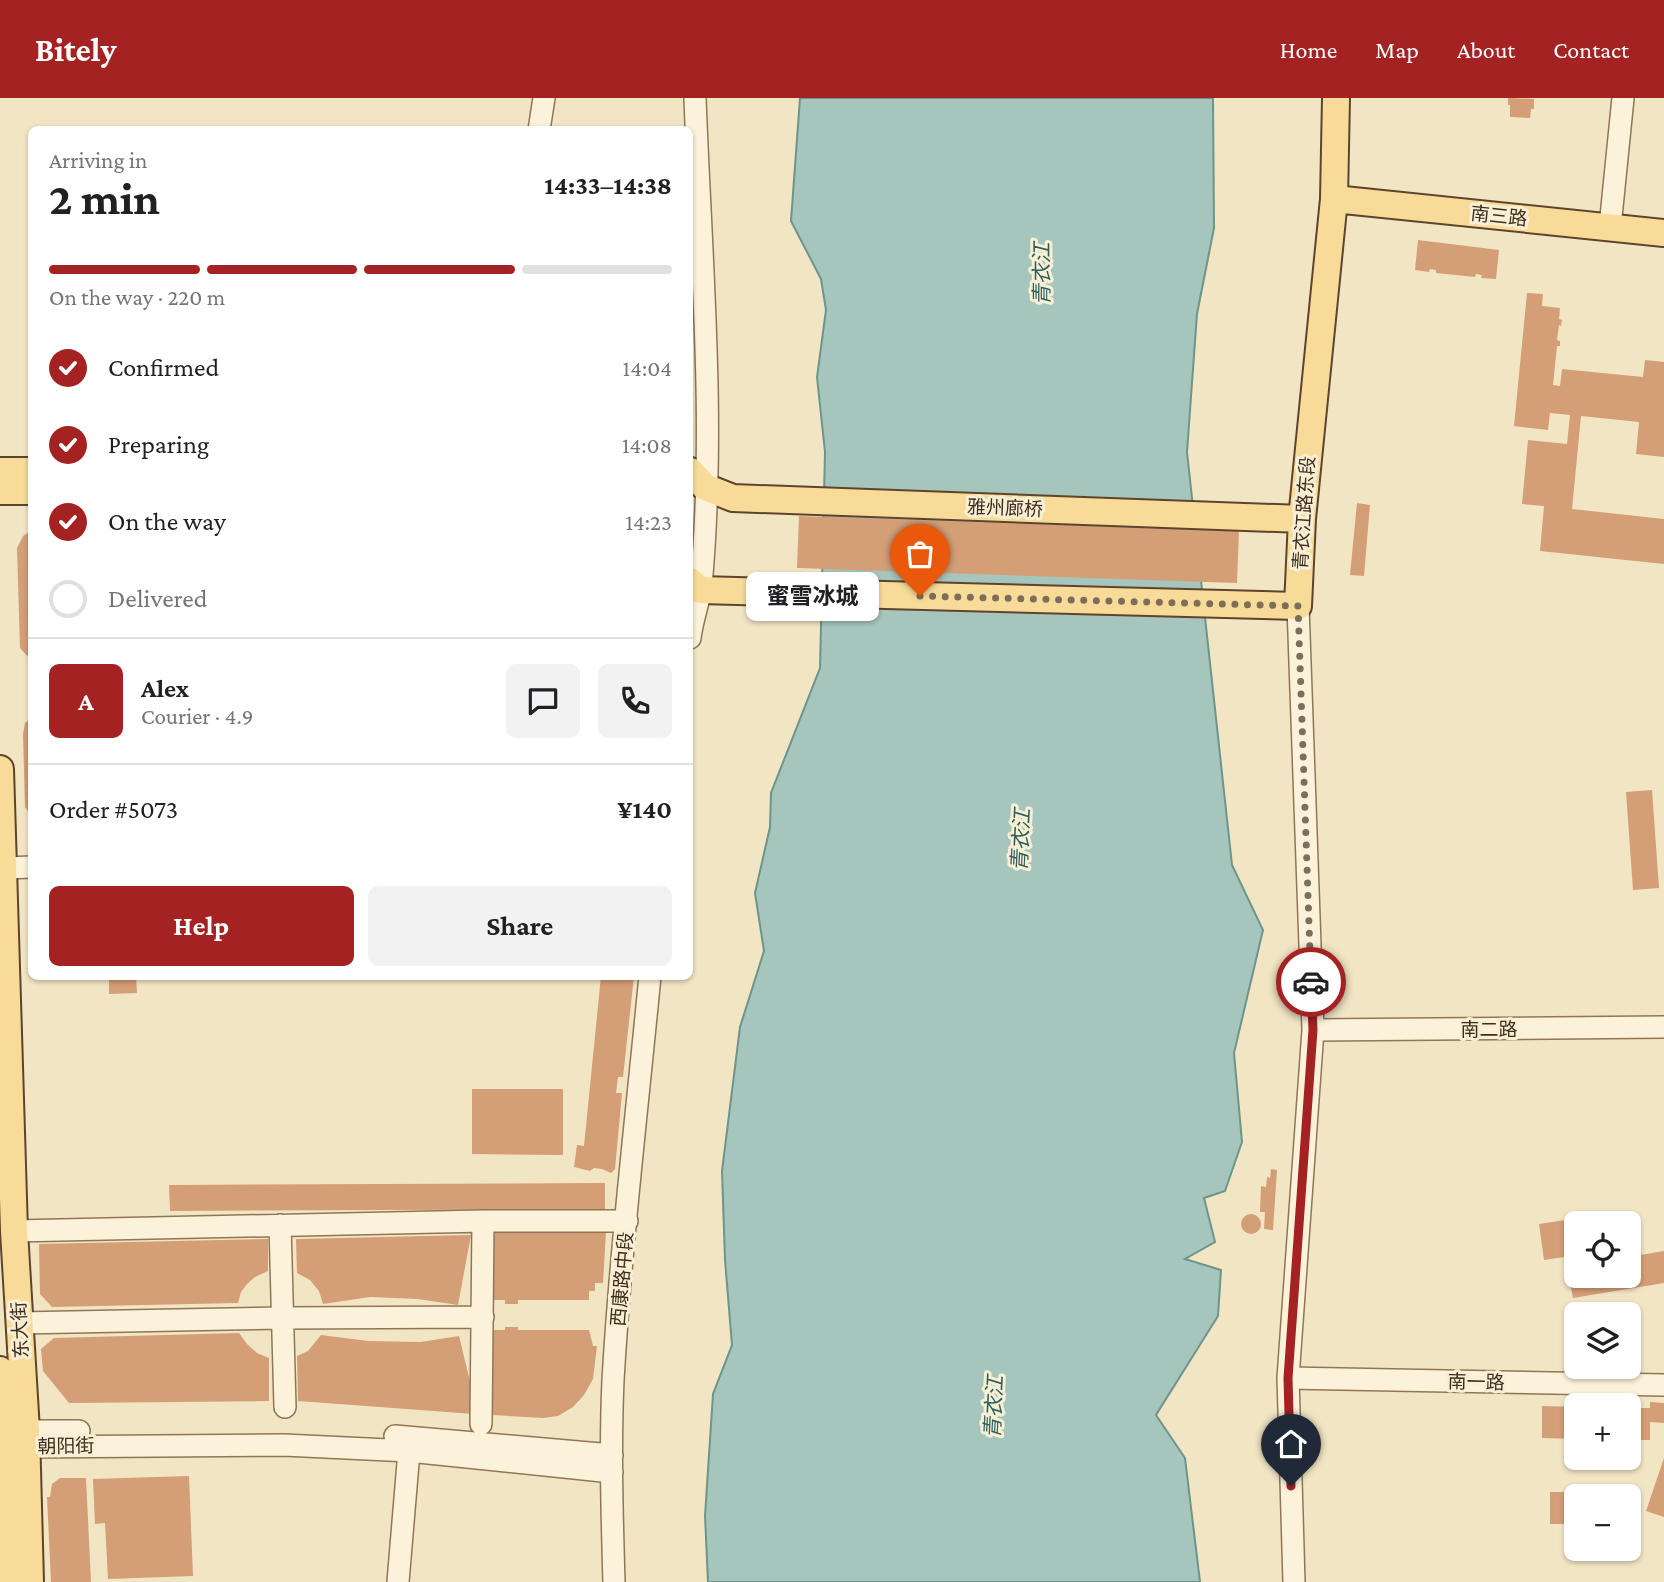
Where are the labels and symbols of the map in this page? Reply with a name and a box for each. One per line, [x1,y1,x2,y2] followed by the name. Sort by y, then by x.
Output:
[1470,203,1528,229] street label: 南三路
[1030,241,1054,306] water label: 青衣江
[1290,455,1318,571] street label: 青衣江路东段
[967,496,1043,520] street label: 雅州廊桥
[890,524,950,596] pin
[745,572,878,620] callout: 蜜雪冰城
[1007,806,1035,872] water label: 青衣江
[1276,947,1346,1017] courier
[1460,1019,1518,1040] street label: 南二路
[607,1231,637,1327] street label: 西康路中段
[8,1301,32,1359] street label: 东大街
[1447,1371,1505,1393] street label: 南一路
[980,1373,1008,1439] water label: 青衣江
[1261,1414,1321,1486] pin
[37,1435,95,1457] street label: 朝阳街

